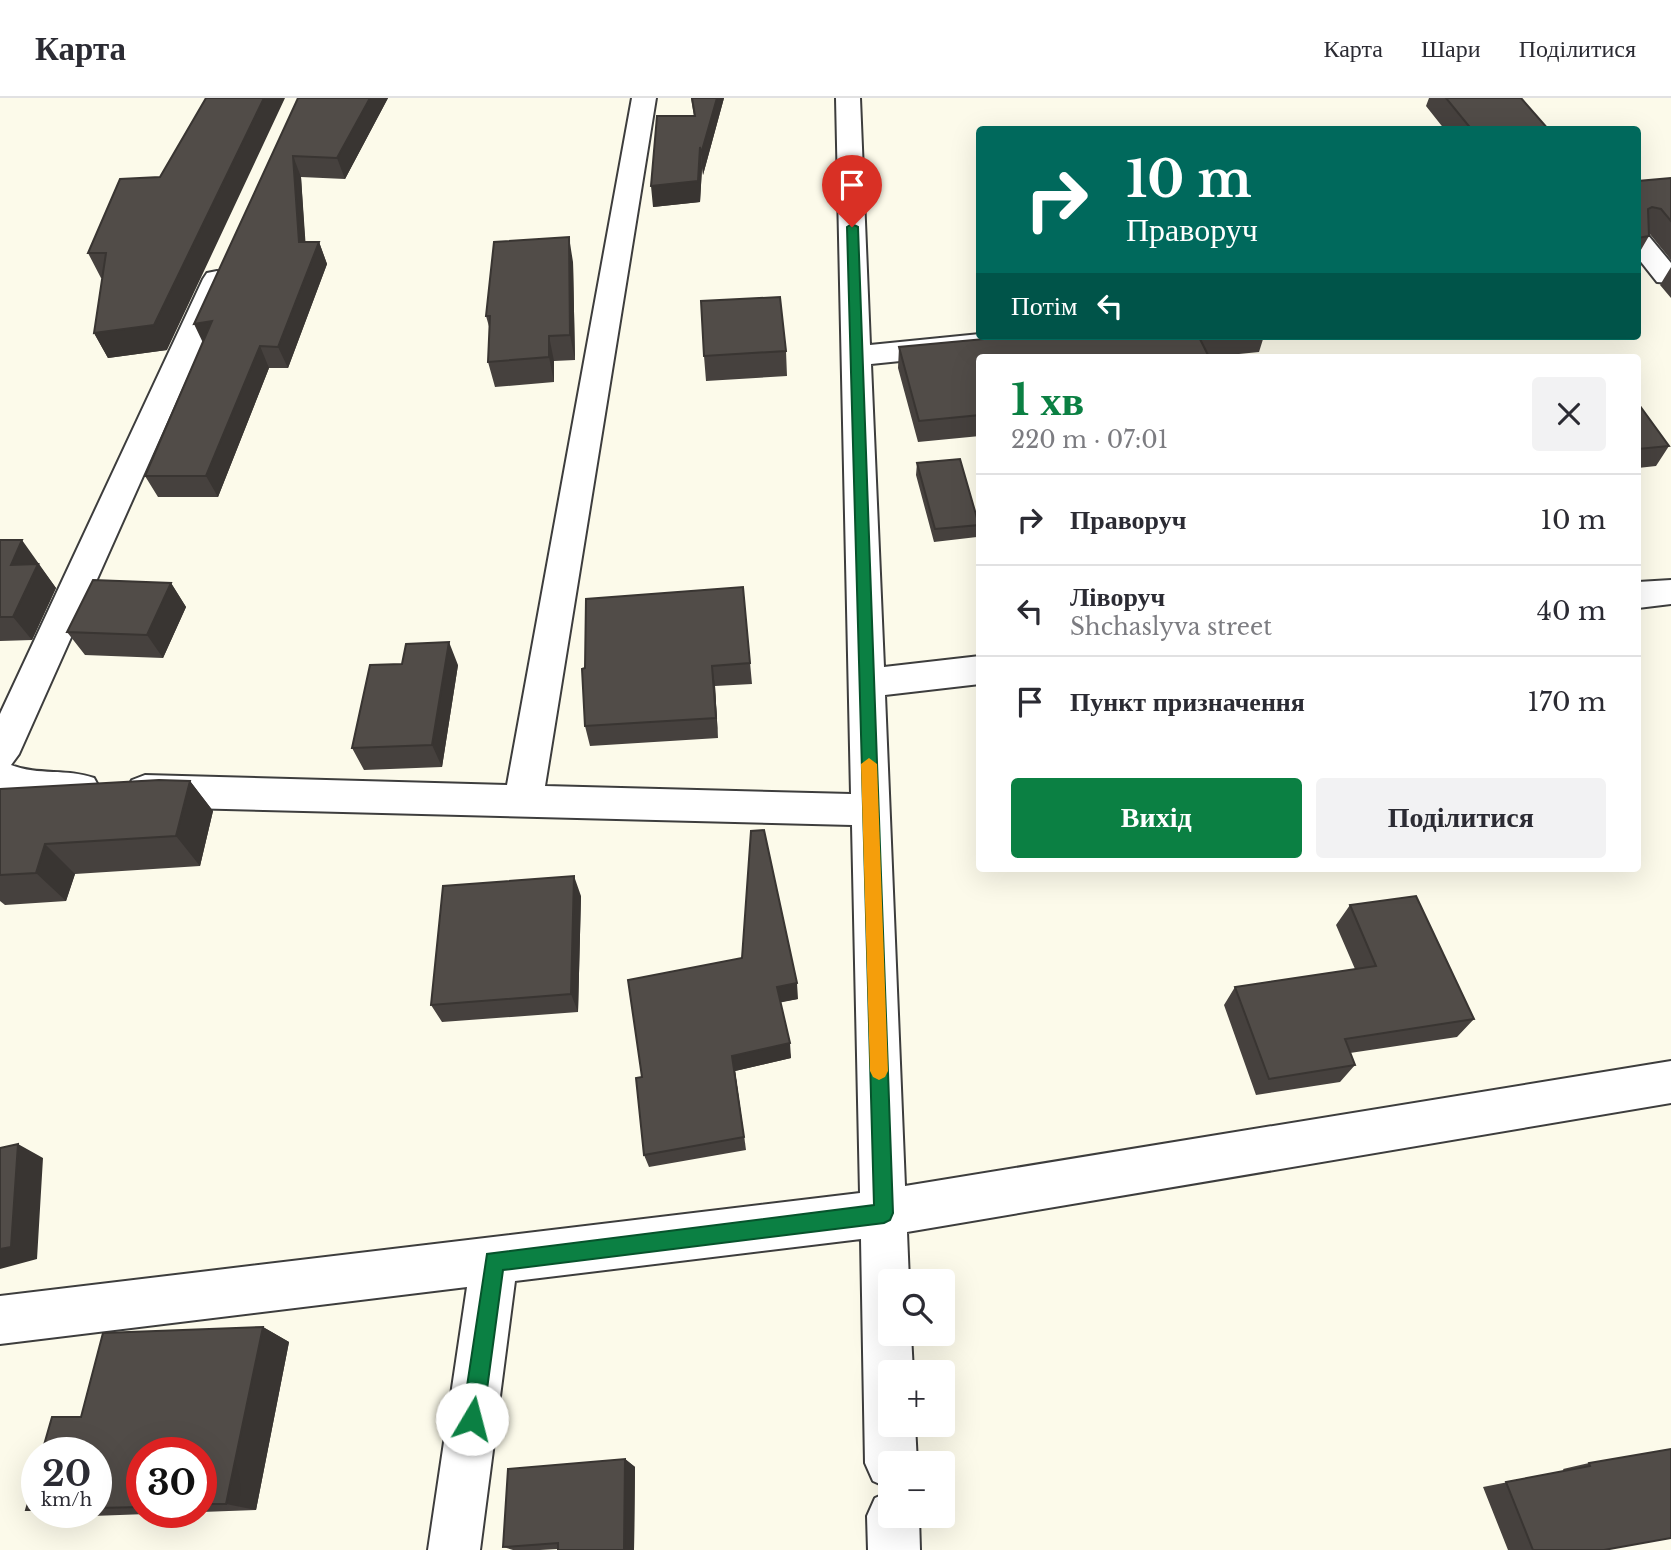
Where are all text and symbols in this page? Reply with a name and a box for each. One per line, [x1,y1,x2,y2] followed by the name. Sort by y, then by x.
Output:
[35,28,126,69] text: Карта
[1323,34,1383,63] text: Карта
[1421,34,1481,63] text: Шари
[1519,34,1636,63] text: Поділитися
[1126,149,1252,210] text: 10 m
[1011,154,1102,245] icon: right
[822,155,882,227] pin
[833,166,871,204] icon: arrive
[1126,210,1258,250] text: Праворуч
[1091,287,1129,325] icon: left
[1011,290,1077,322] text: Потім
[1011,374,1084,426] text: 1 хв
[1532,377,1606,451] button: close
[1011,426,1168,454] text: 220 m · 07:01
[1011,501,1049,539] icon: right
[1070,504,1186,536] text: Праворуч
[1540,504,1606,536] text: 10 m
[1070,581,1165,613] text: Ліворуч
[1011,592,1049,630] icon: left
[1537,595,1606,627] text: 40 m
[1070,613,1272,641] text: Shchaslyva street
[1011,683,1049,721] icon: arrive
[1070,686,1305,718] text: Пункт призначення
[1527,686,1606,718] text: 170 m
[1011,778,1302,858] button: Вихід
[1316,778,1606,858] button: Поділитися
[878,1269,955,1528] map controls
[878,1269,955,1346] button: search
[878,1360,955,1437] button: +
[435,1382,509,1456] position arrow
[126,1437,217,1528] speed limit sign: 30
[878,1451,955,1528] button: −
[42,1452,91,1495] text: 20
[41,1489,92,1511] text: km/h

